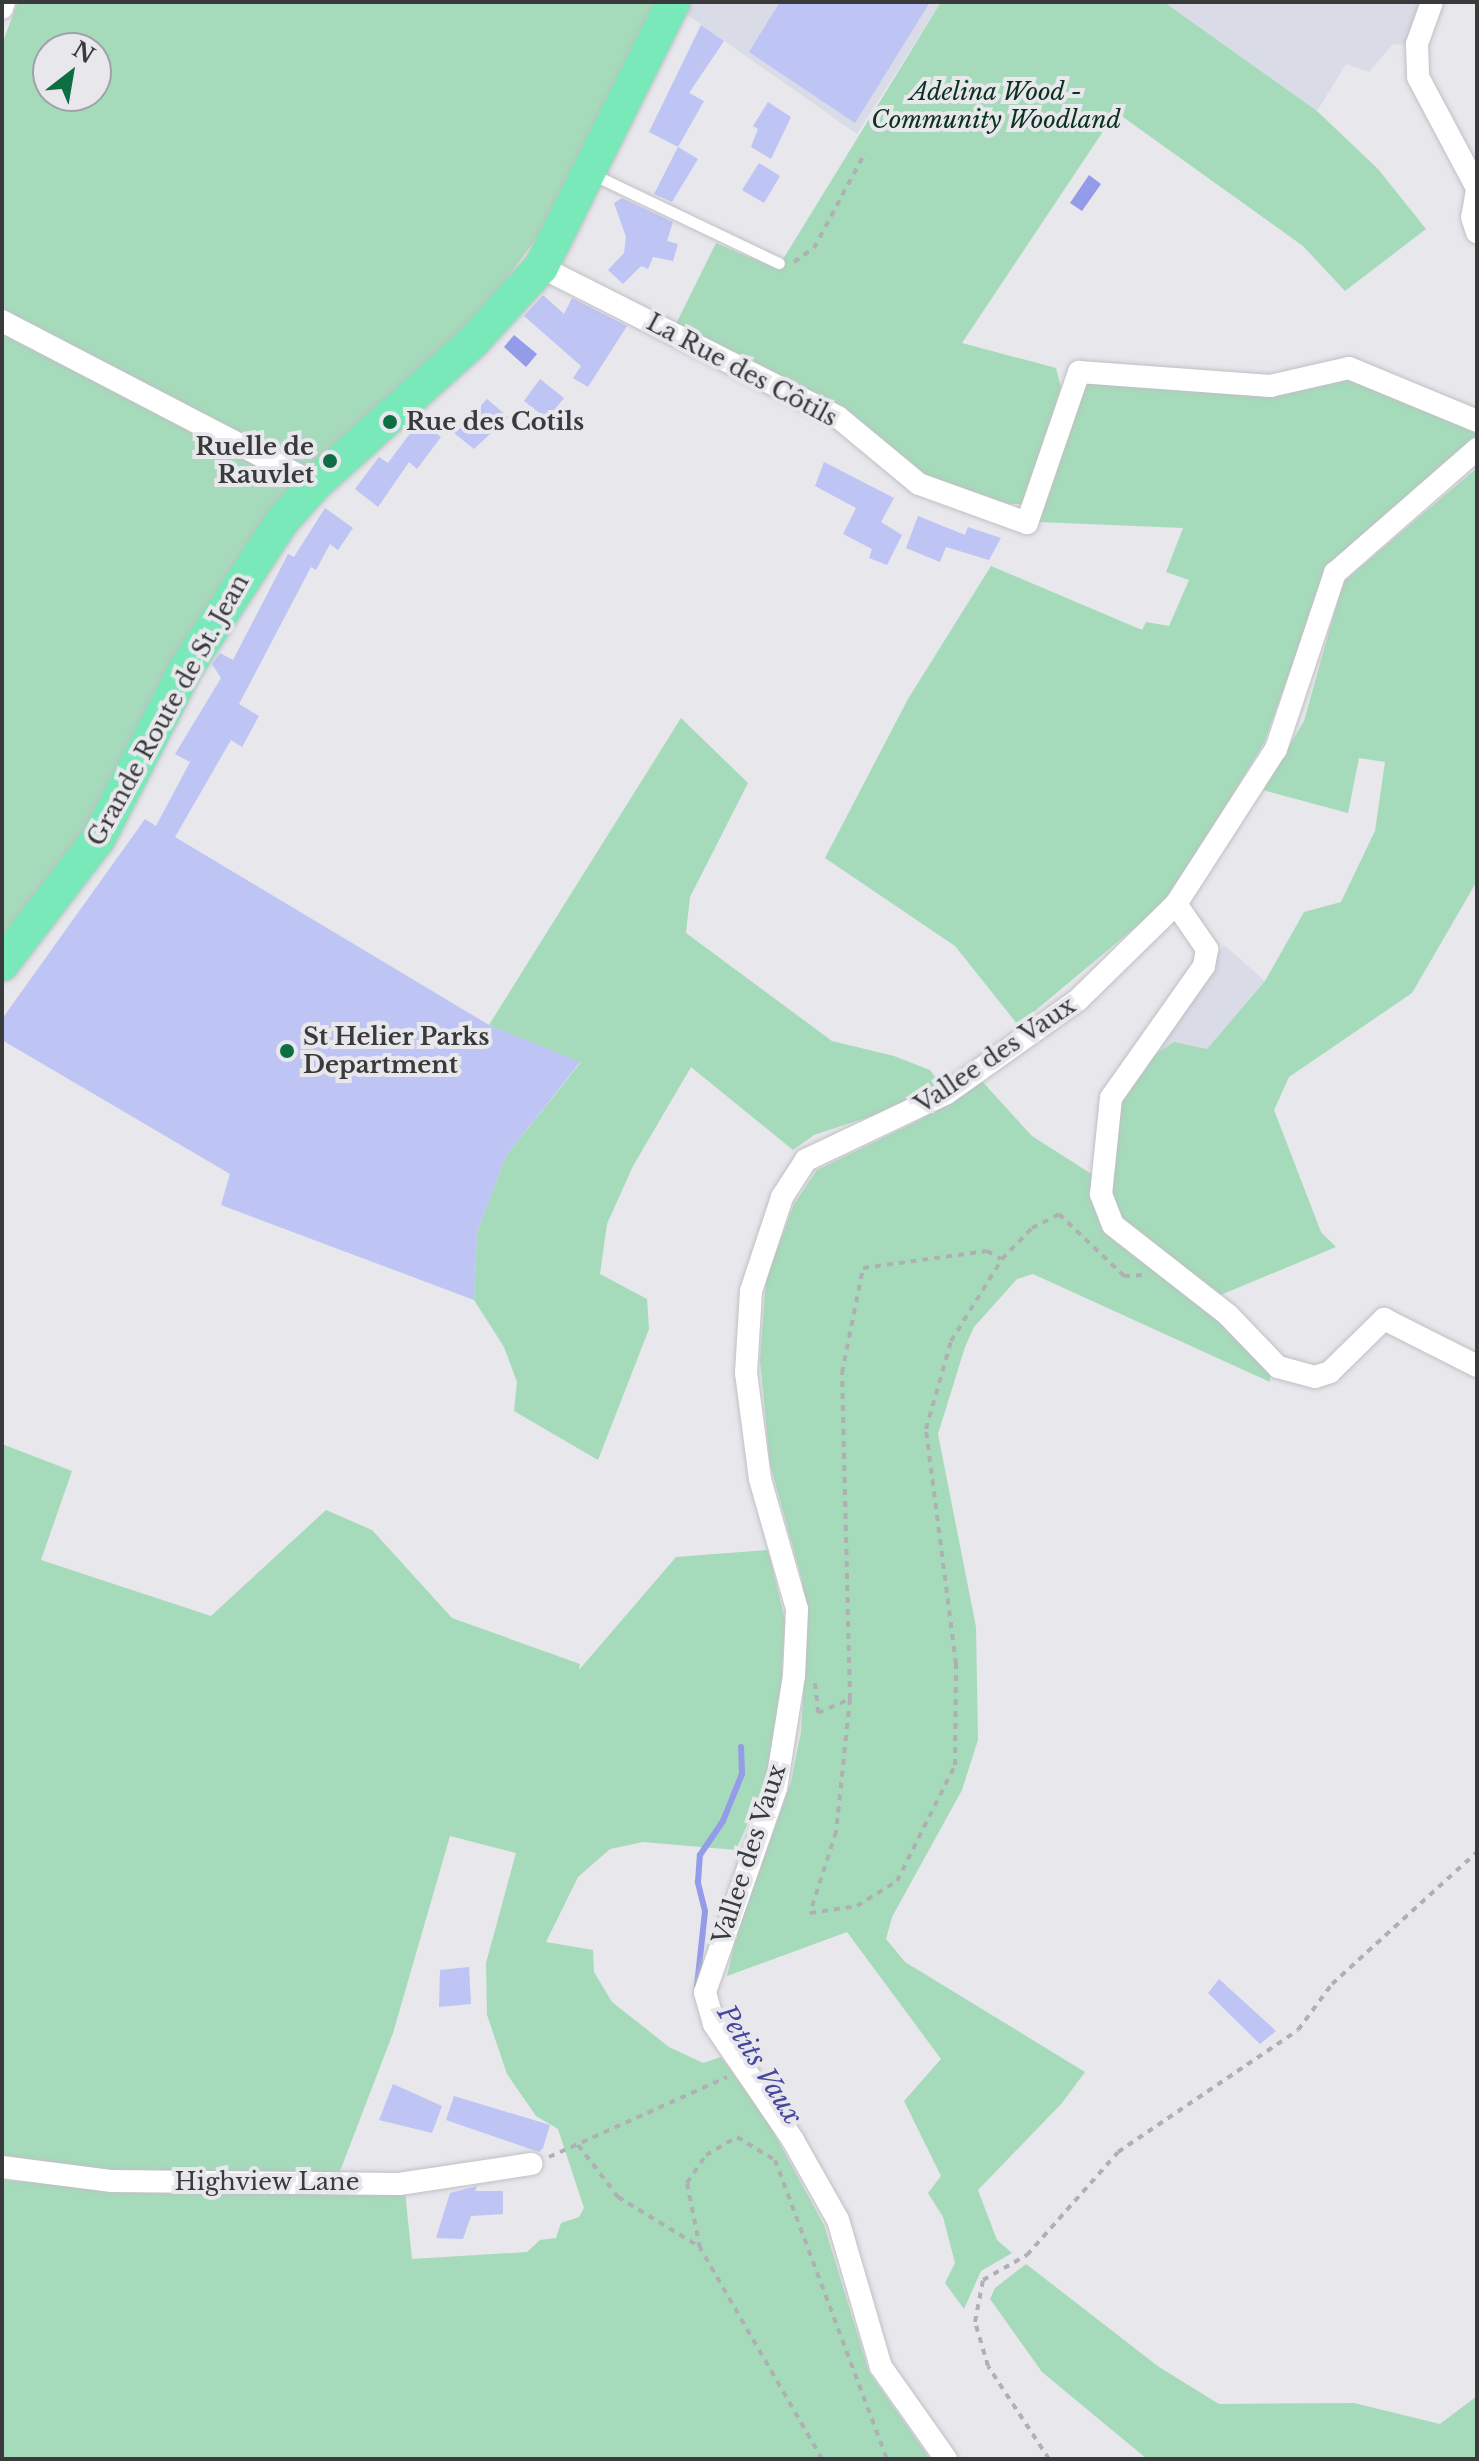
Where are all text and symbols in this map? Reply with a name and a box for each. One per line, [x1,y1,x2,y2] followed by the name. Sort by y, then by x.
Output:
[32,32,112,112] north arrow
[68,36,99,70] text: N
[871,78,1121,134] park label: Adelina Wood - Community Woodland
[642,308,842,432] street label: La Rue des Côtils
[406,408,584,436] place label: Rue des Cotils
[381,413,399,431] marker: Rue des Cotils
[195,433,314,489] place label: Ruelle de Rauvlet
[321,452,339,470] marker: Ruelle de Rauvlet
[81,569,255,851] street label: Grande Route de St. Jean
[909,990,1081,1120] street label: Vallee des Vaux
[303,1023,490,1079] place label: St Helier Parks Department
[278,1042,296,1060] marker: St Helier Parks Department
[706,1760,792,1948] street label: Vallee des Vaux
[710,2000,808,2130] water label: Petits Vaux
[174,2168,360,2196] street label: Highview Lane

